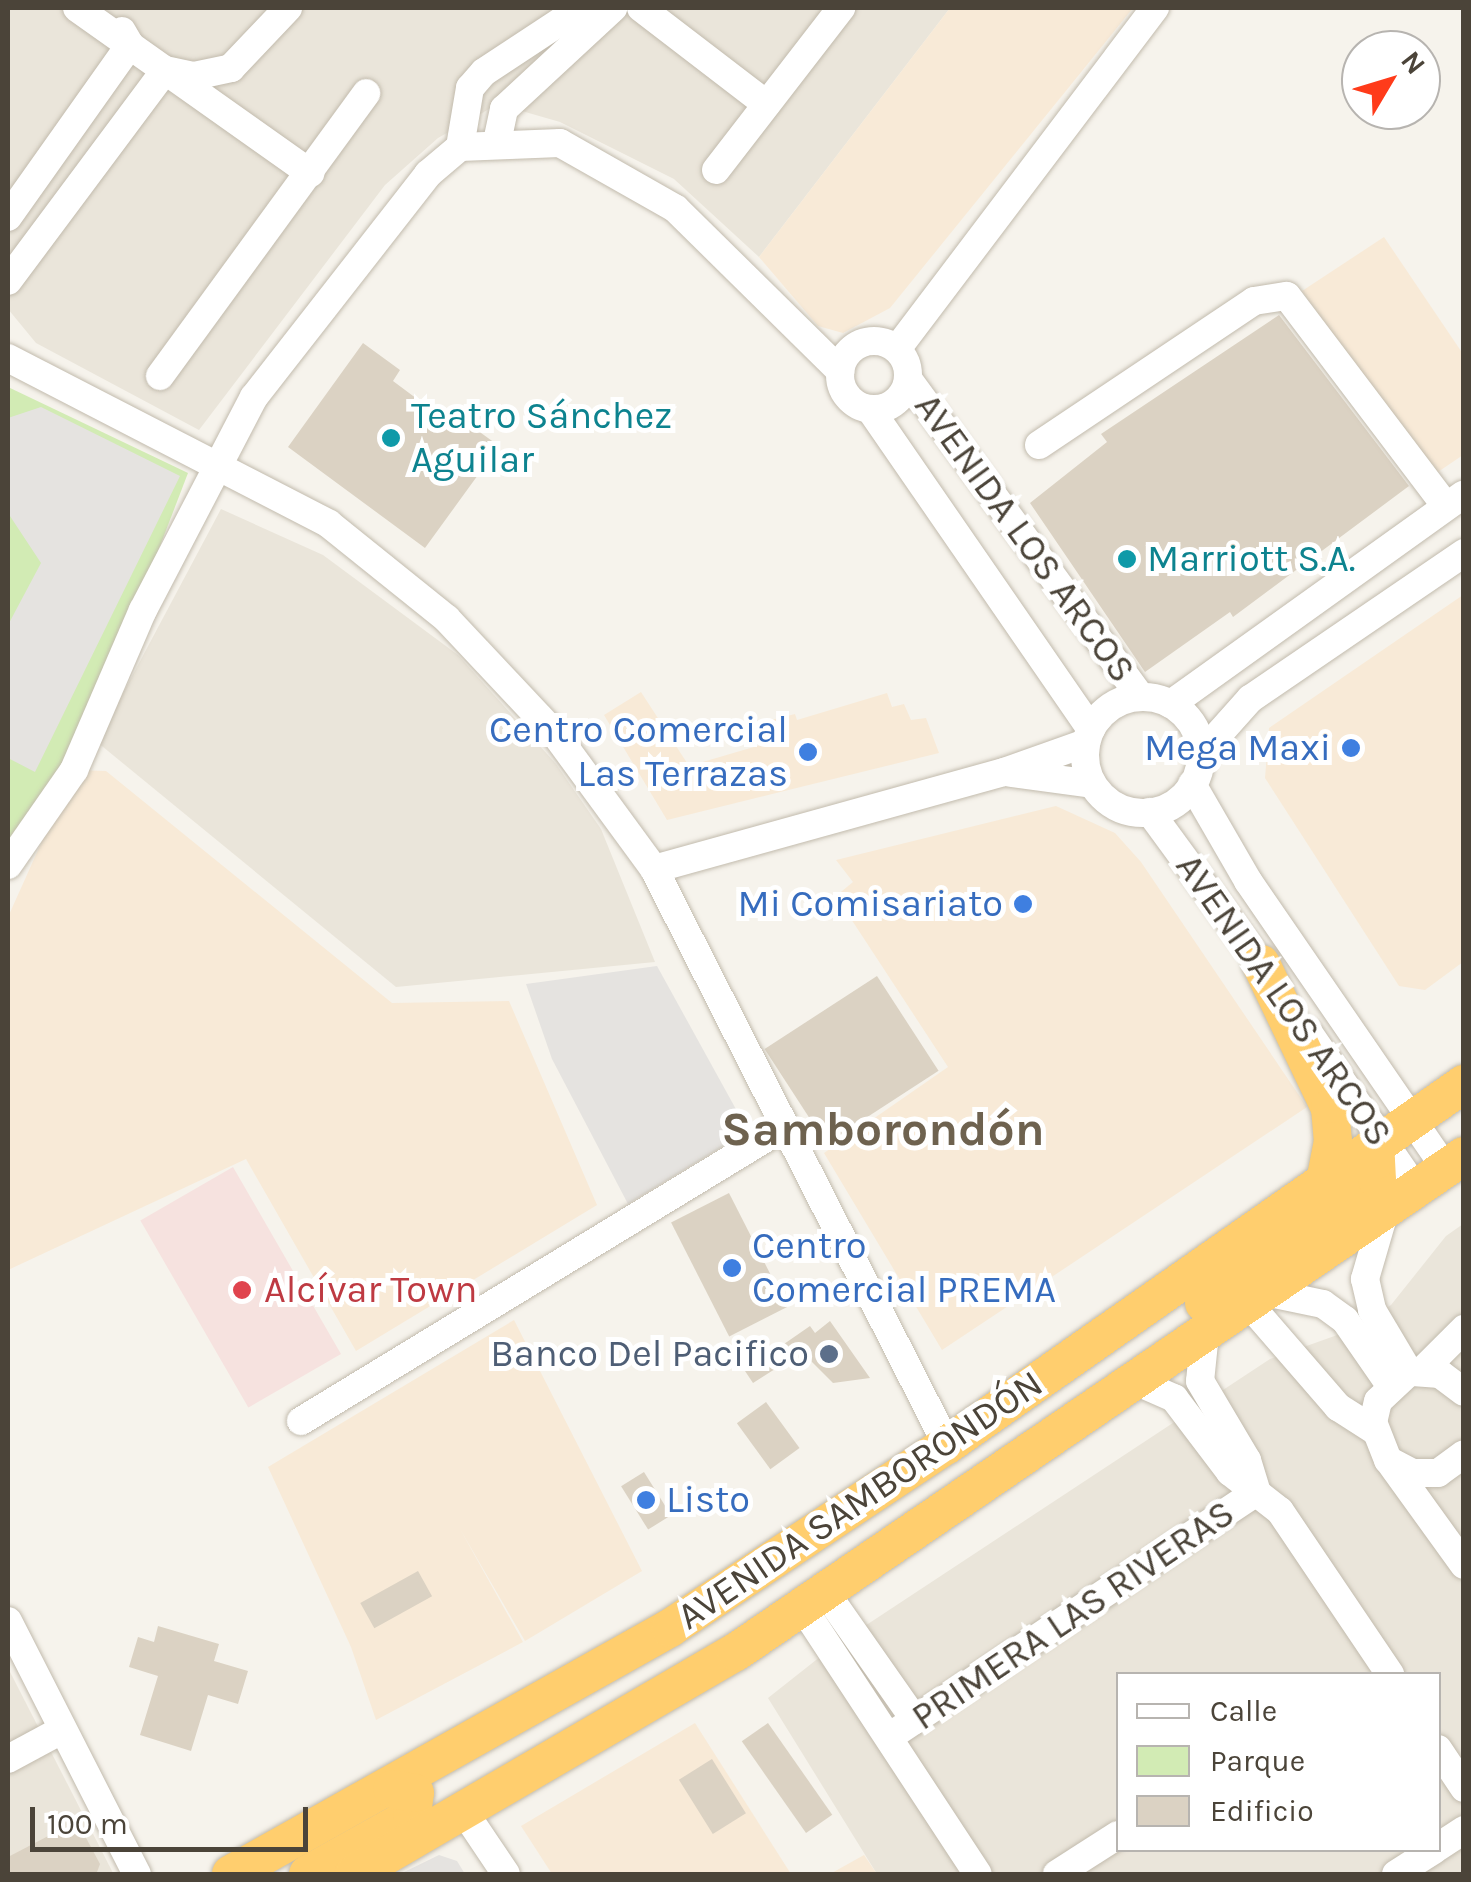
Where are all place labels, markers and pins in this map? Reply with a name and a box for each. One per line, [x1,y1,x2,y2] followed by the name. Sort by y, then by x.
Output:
[411,393,672,482] place label: Teatro Sánchez Aguilar
[380,427,402,449] marker: Teatro Sánchez Aguilar
[1147,536,1356,582] place label: Marriott S.A.
[1116,548,1138,570] marker: Marriott S.A.
[489,707,788,796] place label: Centro Comercial Las Terrazas
[1144,725,1331,771] place label: Mega Maxi
[1340,737,1362,759] marker: Mega Maxi
[797,741,819,763] marker: Centro Comercial Las Terrazas
[738,881,1003,927] place label: Mi Comisariato
[1012,893,1034,915] marker: Mi Comisariato
[752,1223,1056,1312] place label: Centro Comercial PREMA
[721,1257,743,1279] marker: Centro Comercial PREMA
[264,1267,477,1313] place label: Alcívar Town
[229,1277,255,1303] marker: Alcívar Town
[490,1331,809,1377] place label: Banco Del Pacifico
[818,1343,840,1365] marker: Banco Del Pacifico
[666,1477,750,1523] place label: Listo
[635,1489,657,1511] marker: Listo

